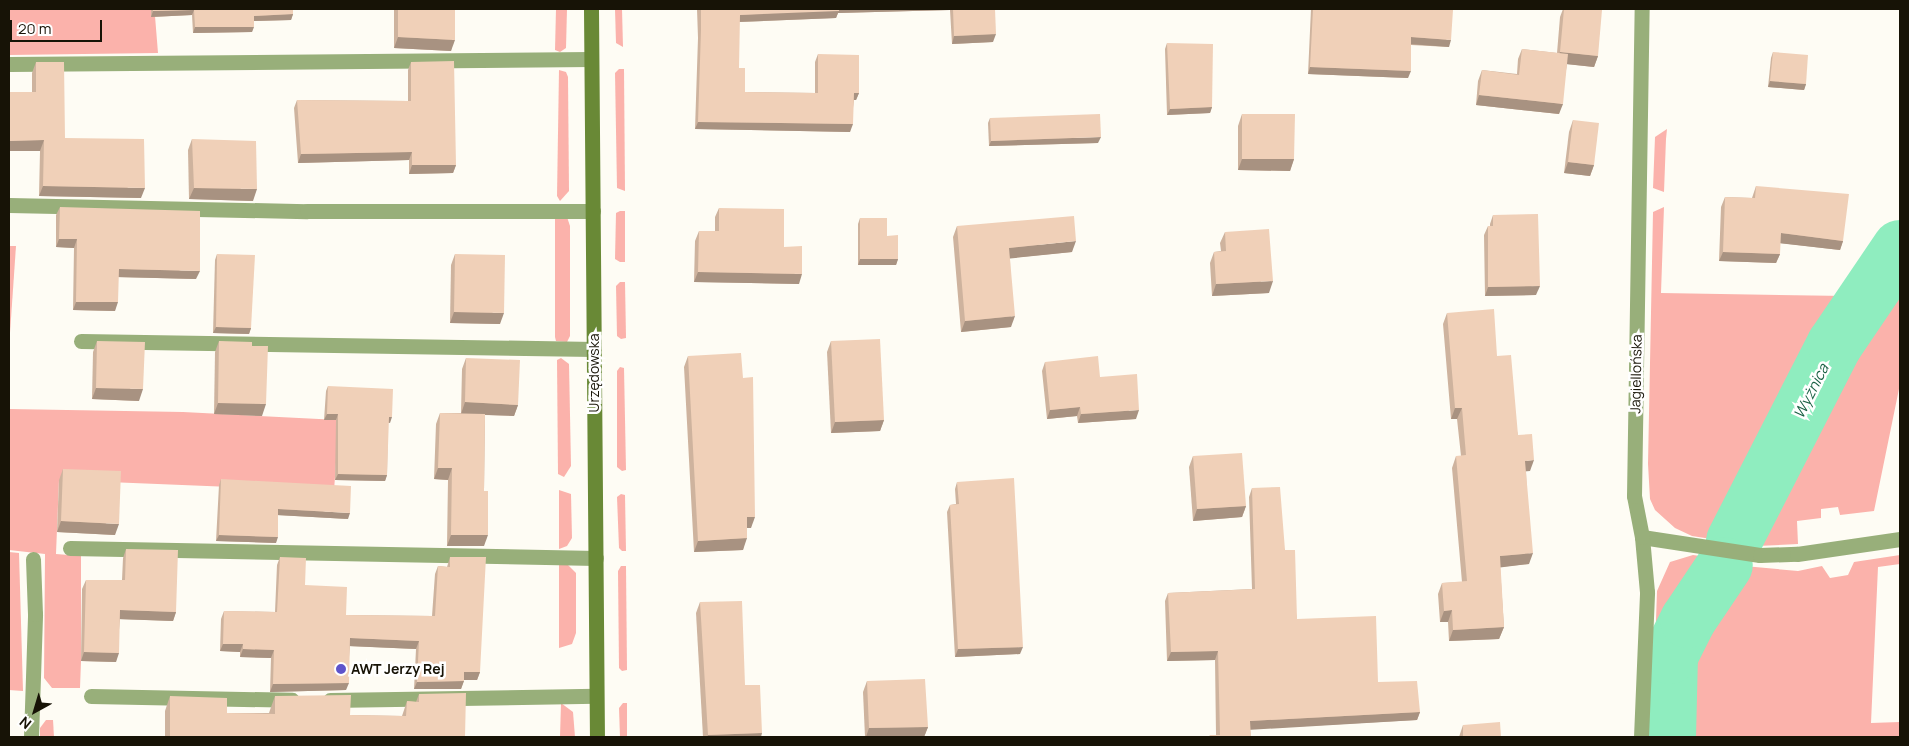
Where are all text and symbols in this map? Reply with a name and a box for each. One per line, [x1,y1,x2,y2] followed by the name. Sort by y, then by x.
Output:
[12,10,105,42] scale bar
[18,18,51,39] text: 20 m
[586,334,602,412] street label: Urzędowska
[1627,334,1645,414] street label: Jagiellońska
[1790,361,1832,421] water label: Wyżnica
[351,661,445,677] place label: AWT Jerzy Rej
[335,663,347,675] marker: AWT Jerzy Rej
[10,686,60,736] north arrow
[15,712,35,734] text: N

